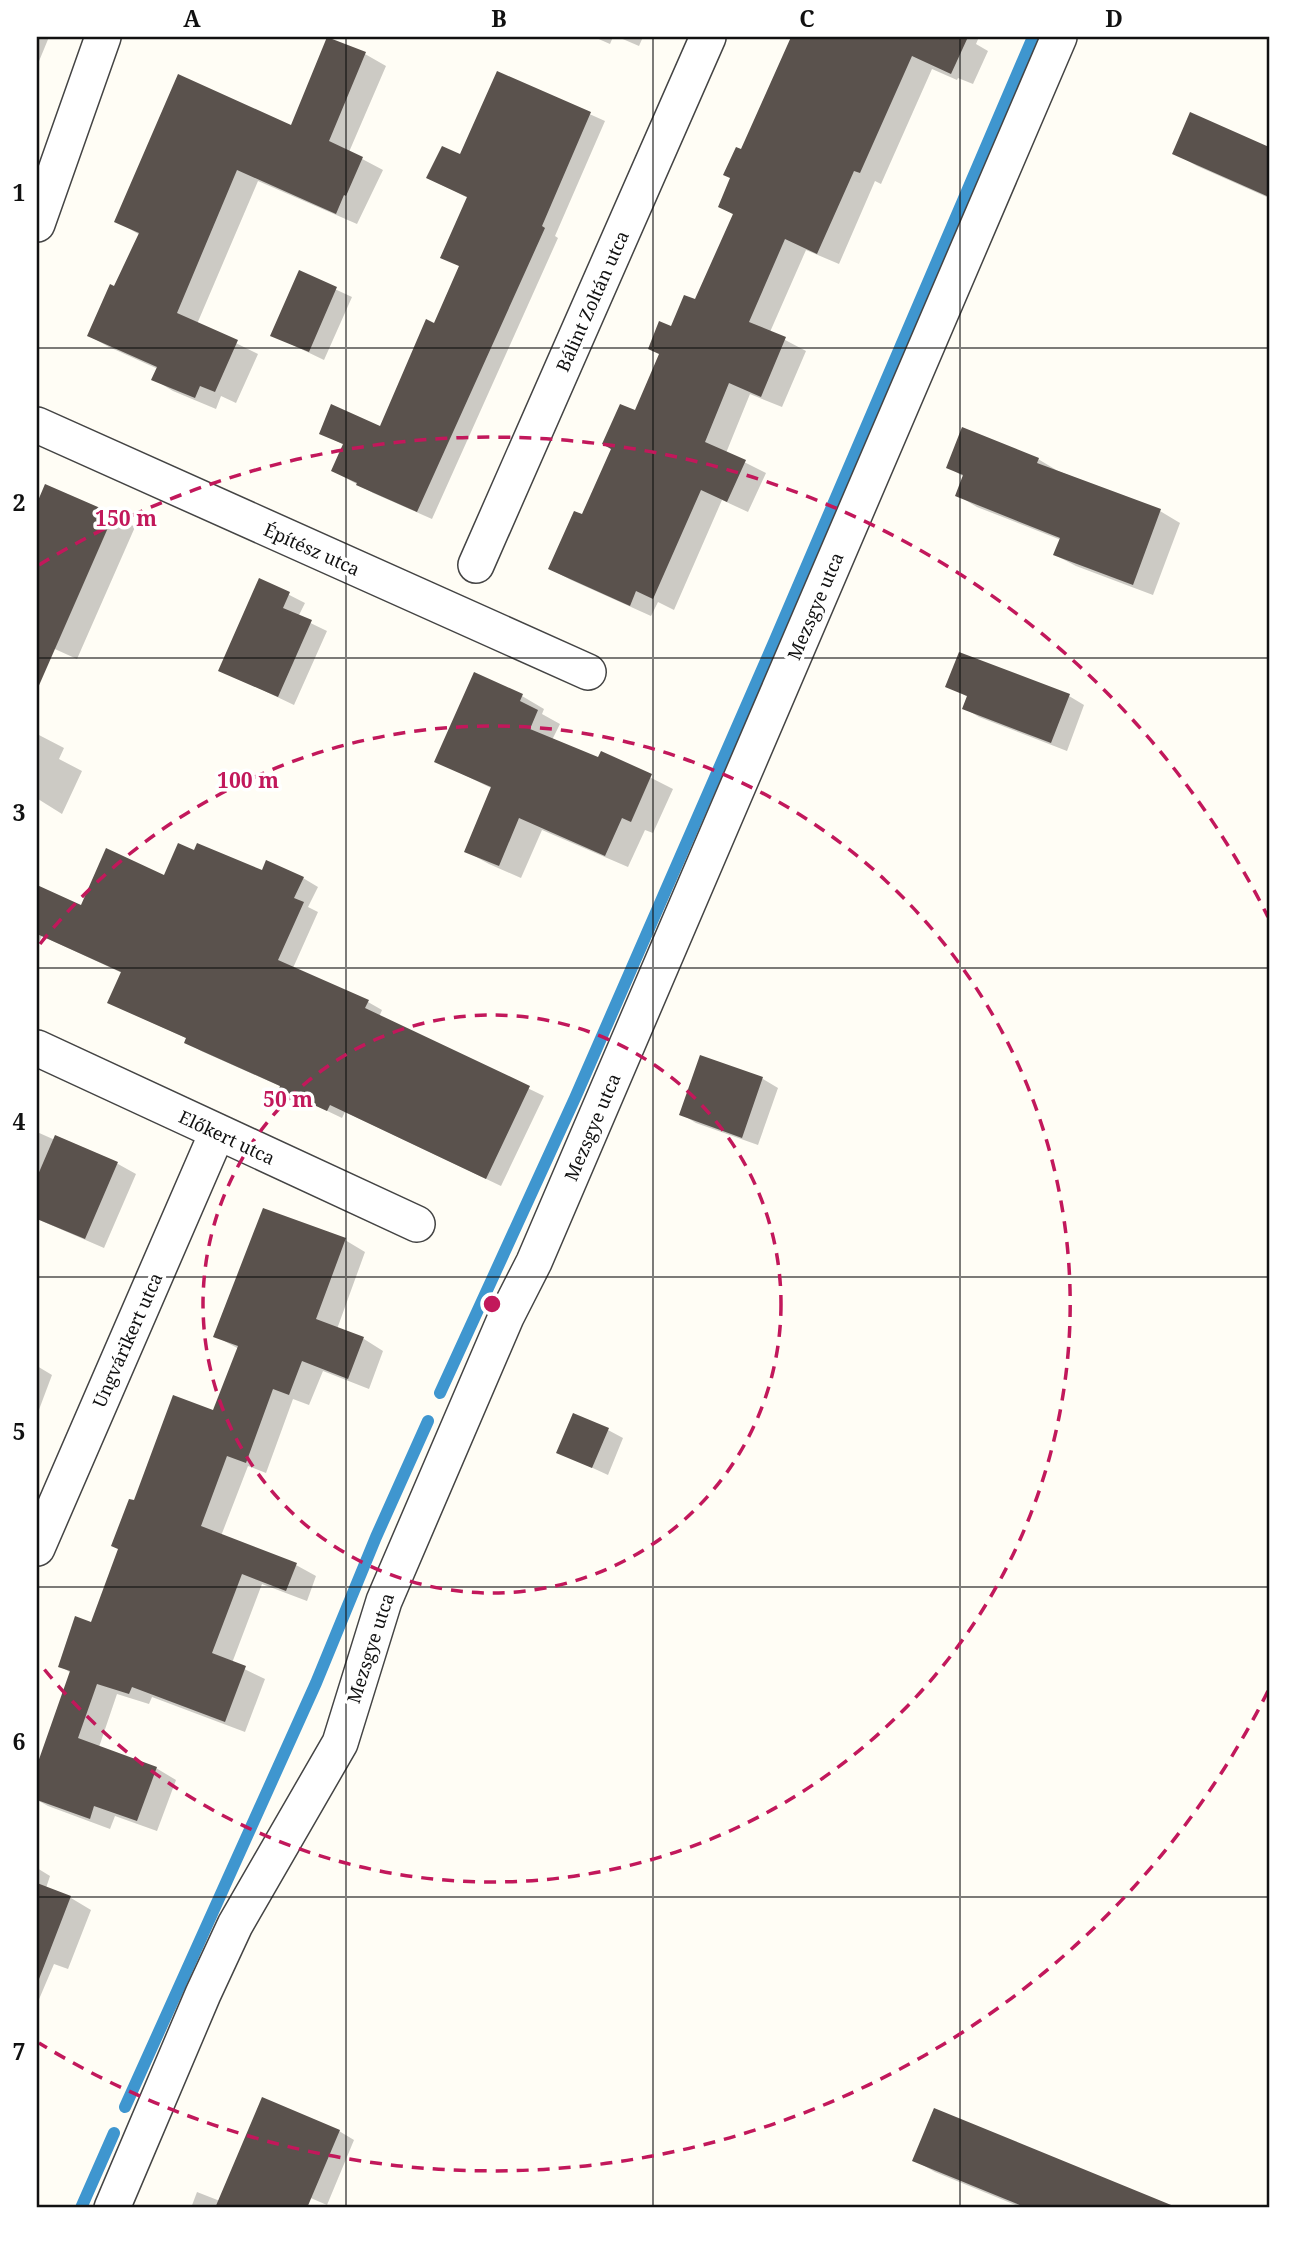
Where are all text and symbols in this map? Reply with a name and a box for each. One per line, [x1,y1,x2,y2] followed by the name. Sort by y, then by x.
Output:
[183,2,201,34] text: A
[491,2,507,34] text: B
[799,2,815,34] text: C
[1105,2,1123,34] text: D
[13,176,26,208] text: 1
[550,227,634,375] street label: Bálint Zoltán utca
[13,486,26,518] text: 2
[95,504,157,532] text: 150 m
[260,517,364,581] street label: Építész utca
[782,548,848,664] street label: Mezsgye utca
[217,766,279,794] text: 100 m
[13,796,26,828] text: 3
[559,1069,625,1185] street label: Mezsgye utca
[263,1085,313,1113] text: 50 m
[175,1104,279,1170] street label: Előkert utca
[13,1105,26,1137] text: 4
[87,1269,167,1411] street label: Ungvárikert utca
[480,1292,504,1316] centre of rings
[13,1415,26,1447] text: 5
[341,1590,399,1706] street label: Mezsgye utca
[13,1725,26,1757] text: 6
[13,2035,26,2067] text: 7

